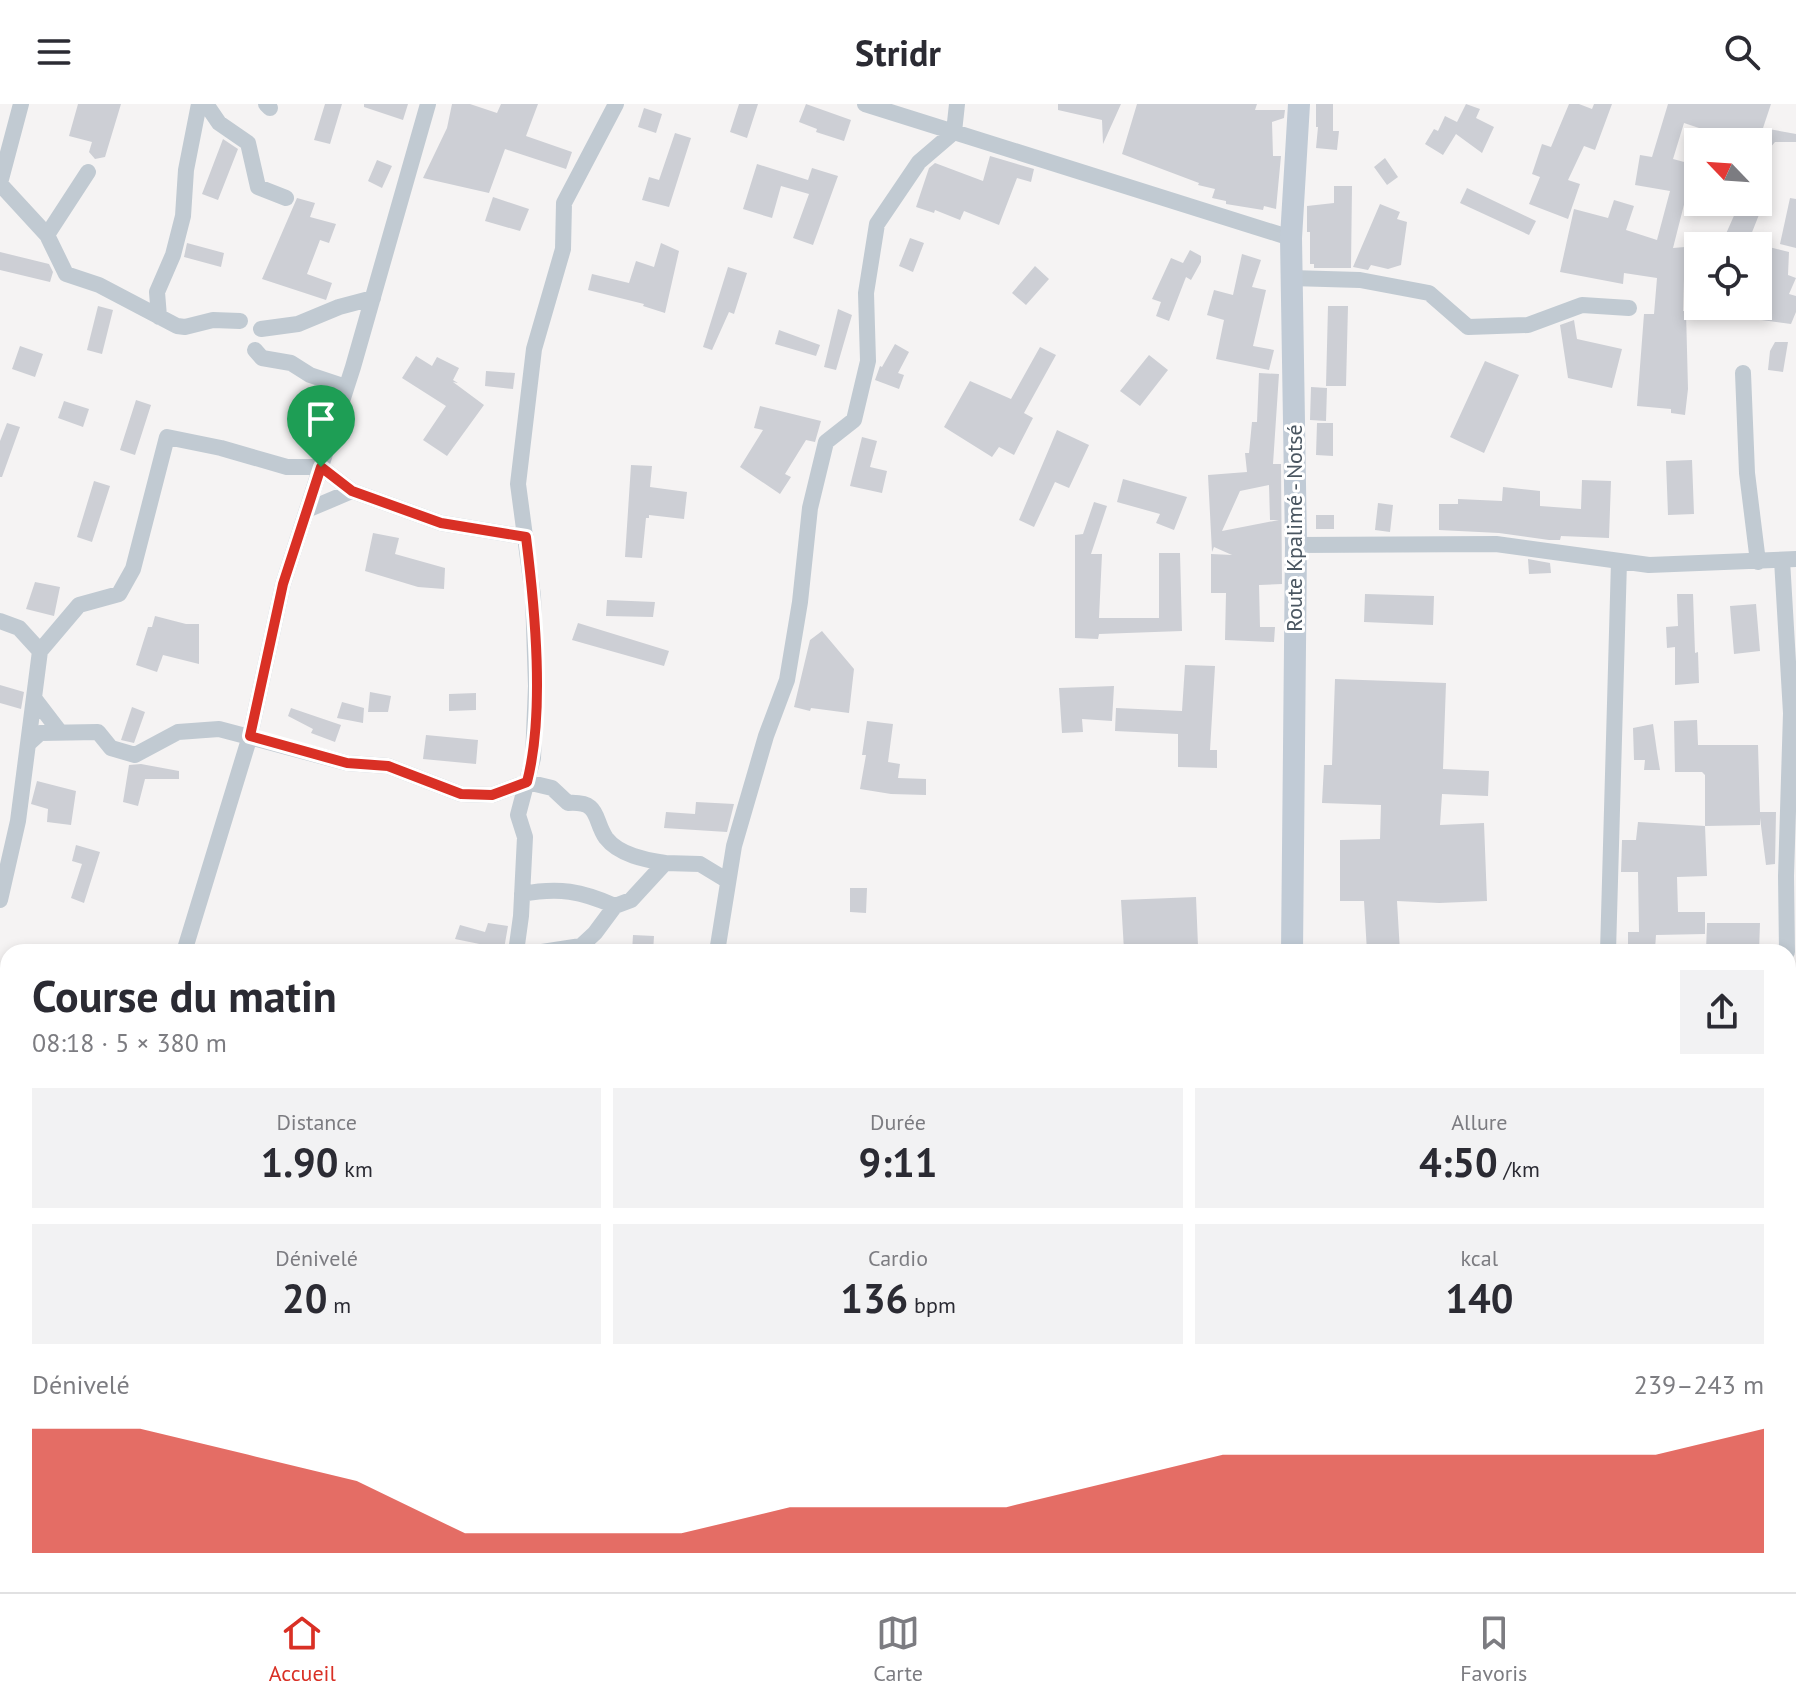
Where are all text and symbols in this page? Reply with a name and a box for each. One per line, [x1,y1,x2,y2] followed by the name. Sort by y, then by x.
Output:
[855,29,941,76] text: Stridr
[32,30,76,74] icon: menu
[1720,30,1764,74] icon: search
[1684,128,1772,216] north arrow
[1684,128,1772,320] map controls
[1684,232,1772,320] button: locate
[287,385,355,467] pin
[299,397,343,441] icon: arrive
[1280,424,1308,632] street label: Route Kpalimé - Notsé
[32,967,337,1024] text: Course du matin
[1680,970,1764,1054] button: share
[32,1026,227,1059] text: 08:18 · 5 × 380 m
[276,1108,357,1136] text: Distance
[870,1108,926,1136] text: Durée
[1451,1108,1507,1136] text: Allure
[261,1136,338,1188] text: 1.90
[859,1136,937,1188] text: 9:11
[1419,1136,1498,1188] text: 4:50
[338,1155,373,1183] text: km
[1498,1155,1540,1183] text: /km
[275,1244,358,1272] text: Dénivelé
[868,1244,928,1272] text: Cardio
[1461,1244,1498,1272] text: kcal
[282,1272,327,1324] text: 20
[840,1272,908,1324] text: 136
[1445,1272,1513,1324] text: 140
[327,1291,351,1319] text: m
[908,1291,956,1319] text: bpm
[32,1368,130,1401] text: Dénivelé
[1634,1368,1764,1401] text: 239–243 m
[269,1611,336,1687] tab: Accueil
[873,1611,923,1687] tab: Carte
[1460,1611,1527,1687] tab: Favoris

